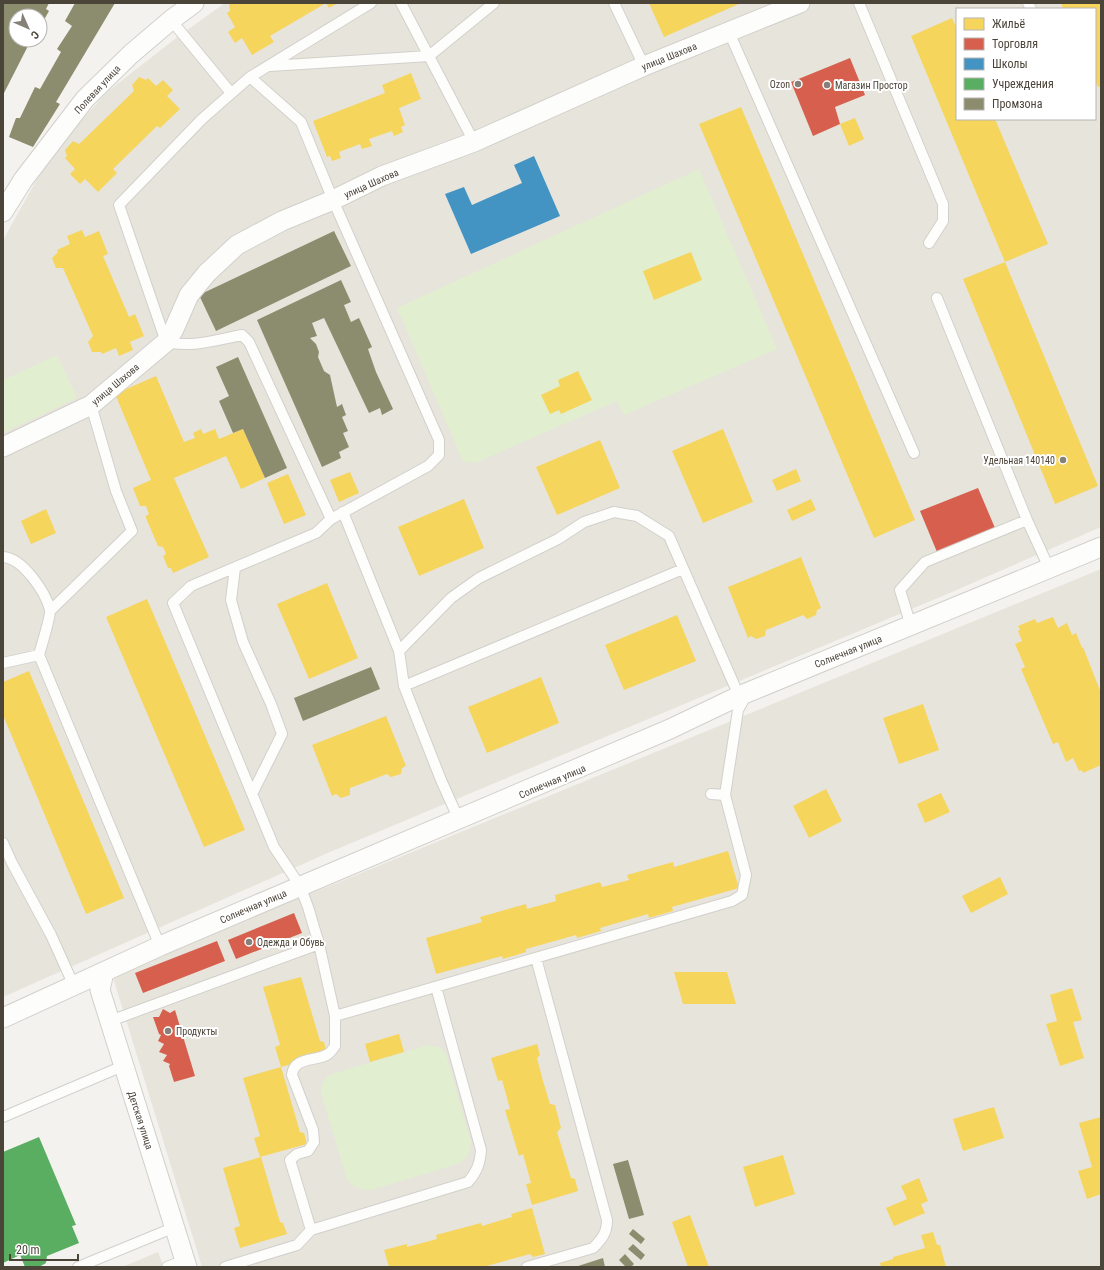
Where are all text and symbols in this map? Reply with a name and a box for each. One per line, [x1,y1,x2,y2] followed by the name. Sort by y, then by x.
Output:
[8,8,48,48] north arrow
[956,8,1096,120] legend
[992,17,1025,31] text: Жильё
[28,28,42,42] text: С
[992,37,1038,51] text: Торговля
[640,40,699,73] street label: улица Шахова
[992,57,1028,71] text: Школы
[72,63,123,116] street label: Полевая улица
[992,77,1054,91] text: Учреждения
[770,79,790,90] place label: Ozon
[793,79,803,89] marker: Ozon
[822,80,832,90] marker: Магазин Простор
[835,80,908,91] place label: Магазин Простор
[992,97,1043,111] text: Промзона
[342,166,400,200] street label: улица Шахова
[89,361,141,407] street label: улица Шахова
[983,455,1055,466] place label: Удельная 140140
[1058,455,1068,465] marker: Удельная 140140
[813,633,884,670] street label: Солнечная улица
[517,762,587,800] street label: Солнечная улица
[218,887,288,925] street label: Солнечная улица
[244,937,254,947] marker: Одежда и Обувь
[257,937,325,948] place label: Одежда и Обувь
[163,1026,173,1036] marker: Продукты
[176,1026,217,1037] place label: Продукты
[126,1090,155,1151] street label: Детская улица
[10,1236,78,1262] scale bar
[16,1243,40,1257] text: 20 m

